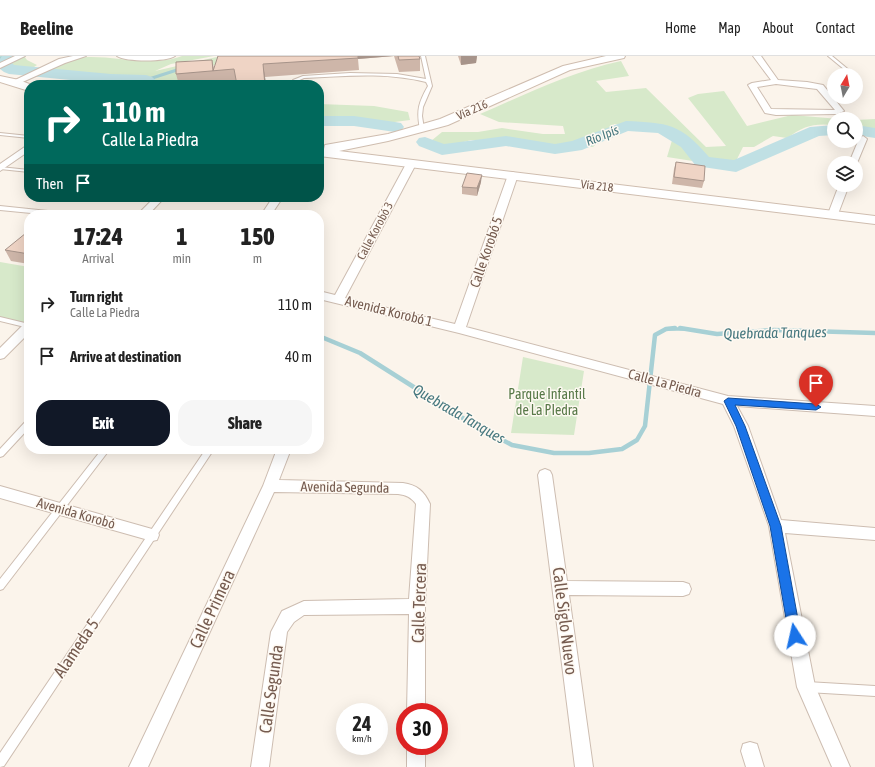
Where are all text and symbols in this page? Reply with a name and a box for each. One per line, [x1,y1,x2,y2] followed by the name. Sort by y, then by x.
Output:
[20,17,73,39] text: Beeline
[665,20,696,36] text: Home
[718,20,741,36] text: Map
[763,20,794,36] text: About
[816,20,855,36] text: Contact
[827,68,863,104] north arrow
[827,68,863,192] map controls
[36,96,88,148] icon: right
[102,96,165,128] text: 110 m
[454,97,490,123] street label: Vía 216
[827,112,863,148] button: search
[583,122,621,149] water label: Río Ipís
[102,129,199,150] text: Calle La Piedra
[827,156,863,192] button: layers
[72,172,94,194] icon: arrive
[36,175,64,192] text: Then
[580,177,614,195] street label: Vía 218
[354,200,396,262] street label: Calle Korobó 3
[466,214,506,290] street label: Calle Korobó 5
[74,223,123,250] text: 17:24
[176,223,187,250] text: 1
[241,223,274,250] text: 150
[82,251,114,266] text: Arrival
[172,251,191,266] text: min
[253,251,262,266] text: m
[70,288,123,305] text: Turn right
[344,292,434,330] street label: Avenida Korobó 1
[36,293,58,315] icon: right
[278,296,312,313] text: 110 m
[70,305,140,320] text: Calle La Piedra
[723,323,827,342] water label: Quebrada Tanques
[36,345,58,367] icon: arrive
[70,348,181,365] text: Arrive at destination
[285,348,312,365] text: 40 m
[627,366,703,400] street label: Calle La Piedra
[799,366,833,407] pin
[805,372,827,394] icon: arrive
[410,380,508,447] water label: Quebrada Tanques
[508,386,586,418] park label: Parque Infantil de La PIedra
[36,400,170,446] button: Exit
[178,400,312,446] button: Share
[300,478,390,496] street label: Avenida Segunda
[35,494,117,532] street label: Avenida Korobó
[408,563,430,643] street label: Calle Tercera
[548,566,582,676] street label: Calle Siglo Nuevo
[185,567,239,651] street label: Calle Primera
[49,615,103,681] street label: Alameda 5
[774,615,816,657] position arrow
[255,644,287,734] street label: Calle Segunda
[396,703,448,755] speed limit sign: 30
[353,712,371,735] text: 24
[352,733,372,744] text: km/h

